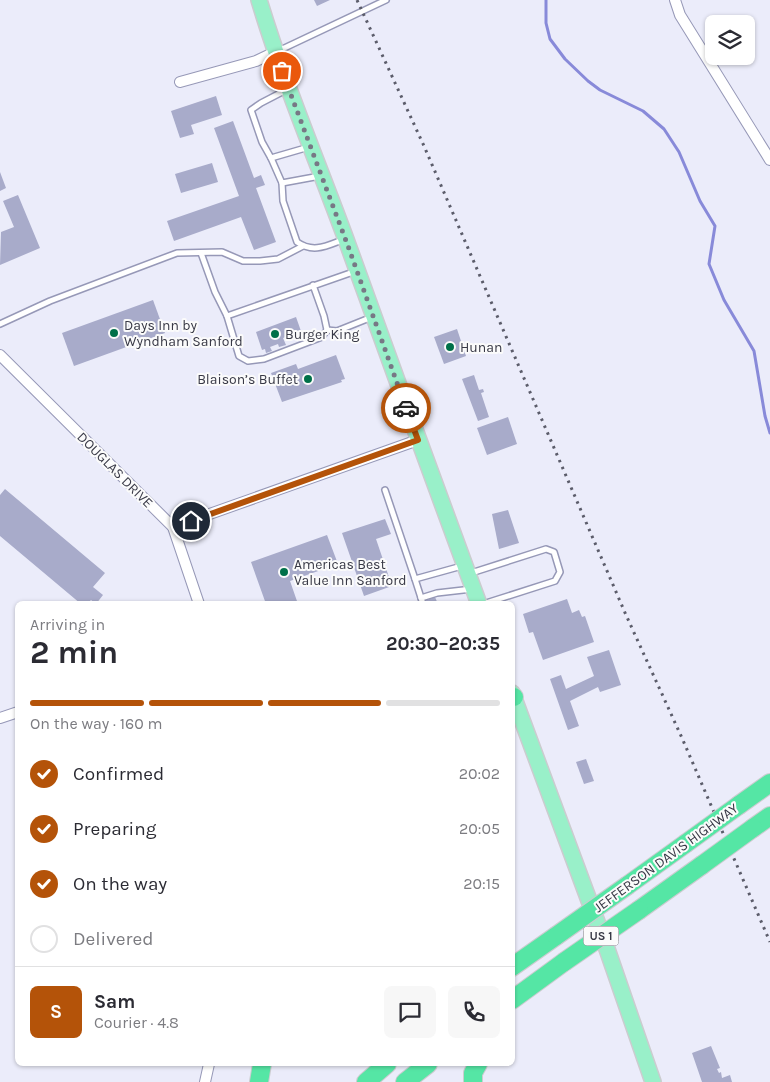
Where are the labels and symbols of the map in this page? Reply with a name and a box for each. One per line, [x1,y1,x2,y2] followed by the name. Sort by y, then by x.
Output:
[261,50,303,92] pin
[124,317,243,350] place label: Days Inn by Wyndham Sanford
[285,326,360,343] place label: Burger King
[108,327,120,339] marker: Days Inn by Wyndham Sanford
[269,328,281,340] marker: Burger King
[460,339,502,356] place label: Hunan
[444,341,456,353] marker: Hunan
[197,371,298,388] place label: Blaison’s Buffet
[302,373,314,385] marker: Blaison’s Buffet
[381,383,431,433] courier
[74,429,156,511] street label: DOUGLAS DRIVE
[170,500,212,542] pin
[294,556,407,589] place label: Americas Best Value Inn Sanford
[278,566,290,578] marker: Americas Best Value Inn Sanford
[590,800,742,916] street label: JEFFERSON DAVIS HIGHWAY
[584,926,618,946] road number: US 1

